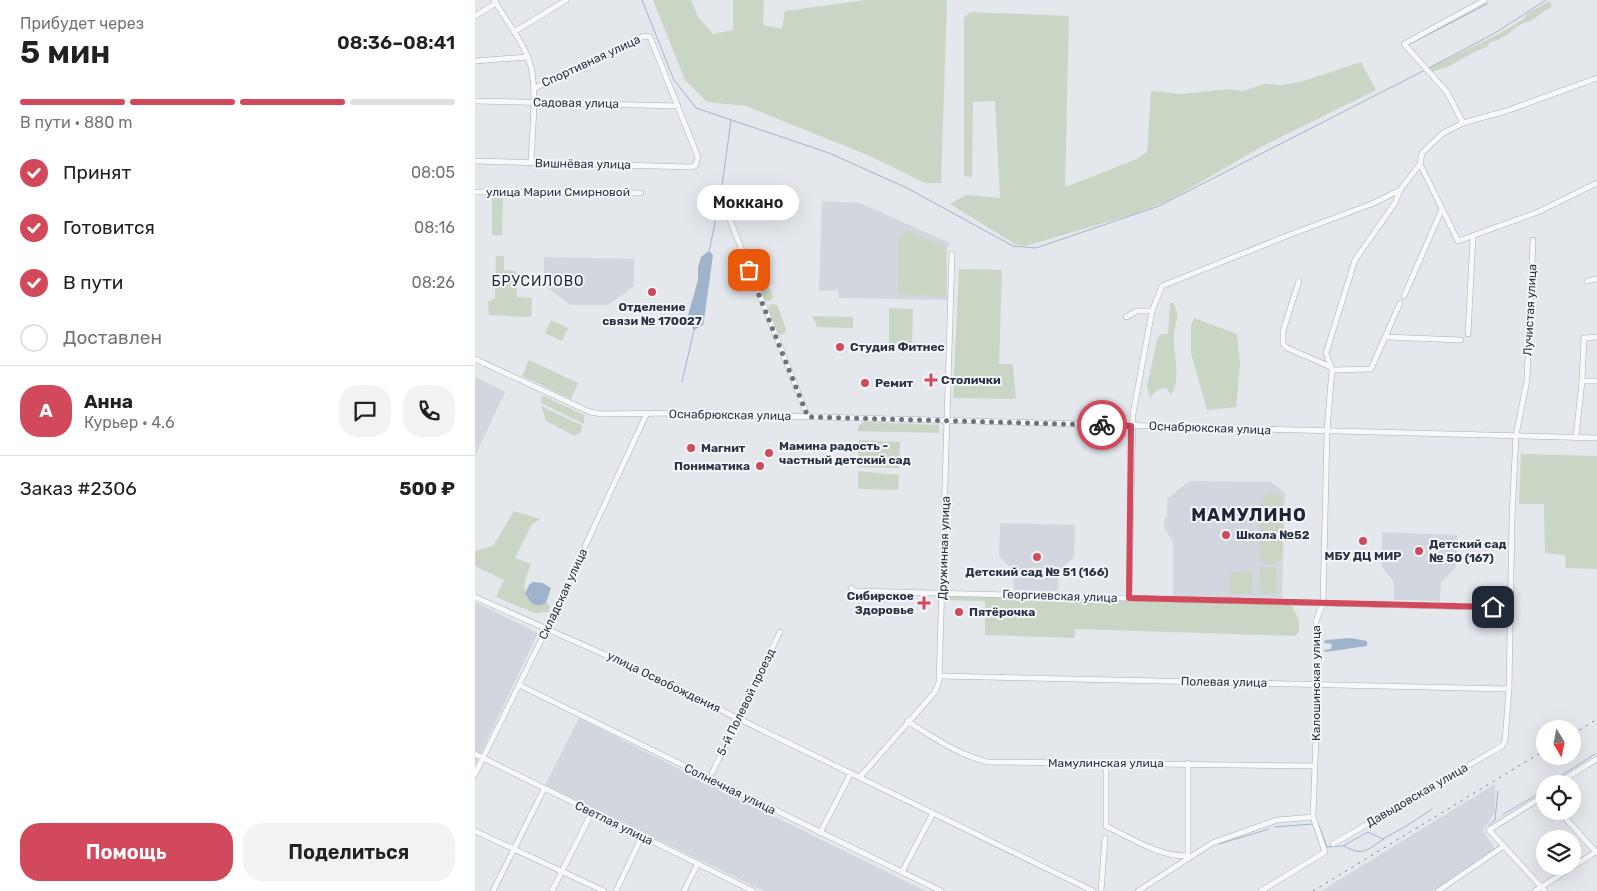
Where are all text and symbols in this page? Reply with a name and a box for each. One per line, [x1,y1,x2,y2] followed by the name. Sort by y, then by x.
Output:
[20,14,144,33] text: Прибудет через
[337,31,455,54] text: 08:36–08:41
[539,32,643,90] street label: Спортивная улица
[20,33,110,71] text: 5 мин
[533,95,619,111] street label: Садовая улица
[20,113,133,132] text: В пути · 880 m
[535,156,631,172] street label: Вишнёвая улица
[20,159,48,187] icon: check
[63,161,131,184] text: Принят
[411,163,455,182] text: 08:05
[486,185,630,199] street label: улица Марии Смирновой
[698,185,800,220] callout: Моккано
[713,193,783,212] text: Моккано
[20,214,48,242] icon: check
[63,216,155,239] text: Готовится
[414,218,455,237] text: 08:16
[728,249,770,291] pin
[735,256,763,284] icon: bag
[1521,264,1539,356] street label: Лучистая улица
[20,269,48,297] icon: check
[63,271,123,294] text: В пути
[412,273,455,292] text: 08:26
[492,273,584,290] district label: БРУСИЛОВО
[646,286,658,298] marker: Отделение связи № 170027
[602,300,702,328] place label: Отделение связи № 170027
[63,326,162,349] text: Доставлен
[850,340,945,354] place label: Студия Фитнес
[834,341,846,353] marker: Студия Фитнес
[941,373,1001,387] place label: Столички
[925,374,937,386] marker: Столички
[875,376,914,390] place label: Ремит
[859,377,871,389] marker: Ремит
[339,385,391,437] button: chat
[403,385,455,437] button: phone
[84,390,133,413] text: Анна
[39,399,53,422] text: А
[1077,400,1127,450] courier
[669,407,791,423] street label: Оснабрюкская улица
[1088,411,1116,439] icon: bike
[84,413,175,432] text: Курьер · 4.6
[1149,419,1271,437] street label: Оснабрюкская улица
[779,439,911,467] place label: Мамина радость - частный детский сад
[701,441,746,455] place label: Магнит
[685,442,697,454] marker: Магнит
[763,447,775,459] marker: Мамина радость - частный детский сад
[674,459,750,473] place label: Пониматика
[754,460,766,472] marker: Пониматика
[20,477,137,500] text: Заказ #2306
[399,477,455,500] text: 500 ₽
[935,496,953,600] street label: Дружинная улица
[1191,504,1307,526] district label: МАМУЛИНО
[1236,528,1310,542] place label: Школа №52
[1220,529,1232,541] marker: Школа №52
[1357,535,1369,547] marker: МБУ ДЦ МИР
[1429,537,1506,565] place label: Детский сад № 50 (167)
[1413,545,1425,557] marker: Детский сад № 50 (167)
[536,546,590,642] street label: Складская улица
[1325,549,1401,563] place label: МБУ ДЦ МИР
[1031,551,1043,563] marker: Детский сад № 51 (166)
[965,565,1109,579] place label: Детский сад № 51 (166)
[1472,586,1514,628] pin
[1002,587,1118,605] street label: Георгиевская улица
[847,589,914,617] place label: Сибирское Здоровье
[1479,593,1507,621] icon: home
[918,597,930,609] marker: Сибирское Здоровье
[969,605,1035,619] place label: Пятёрочка
[953,606,965,618] marker: Пятёрочка
[1309,625,1323,741] street label: Калошинская улица
[714,646,778,758] street label: 5-й Полевой проезд
[605,648,723,716] street label: улица Освобождения
[1181,674,1267,690] street label: Полевая улица
[1536,720,1581,765] north arrow
[1536,720,1581,875] map controls
[1048,756,1164,770] street label: Мамулинская улица
[1364,760,1470,830] street label: Давыдовская улица
[682,761,778,817] street label: Солнечная улица
[1536,775,1581,820] button: locate
[573,798,655,848] street label: Светлая улица
[20,823,233,881] button: Помощь
[243,823,455,881] button: Поделиться
[1536,830,1581,875] button: layers

